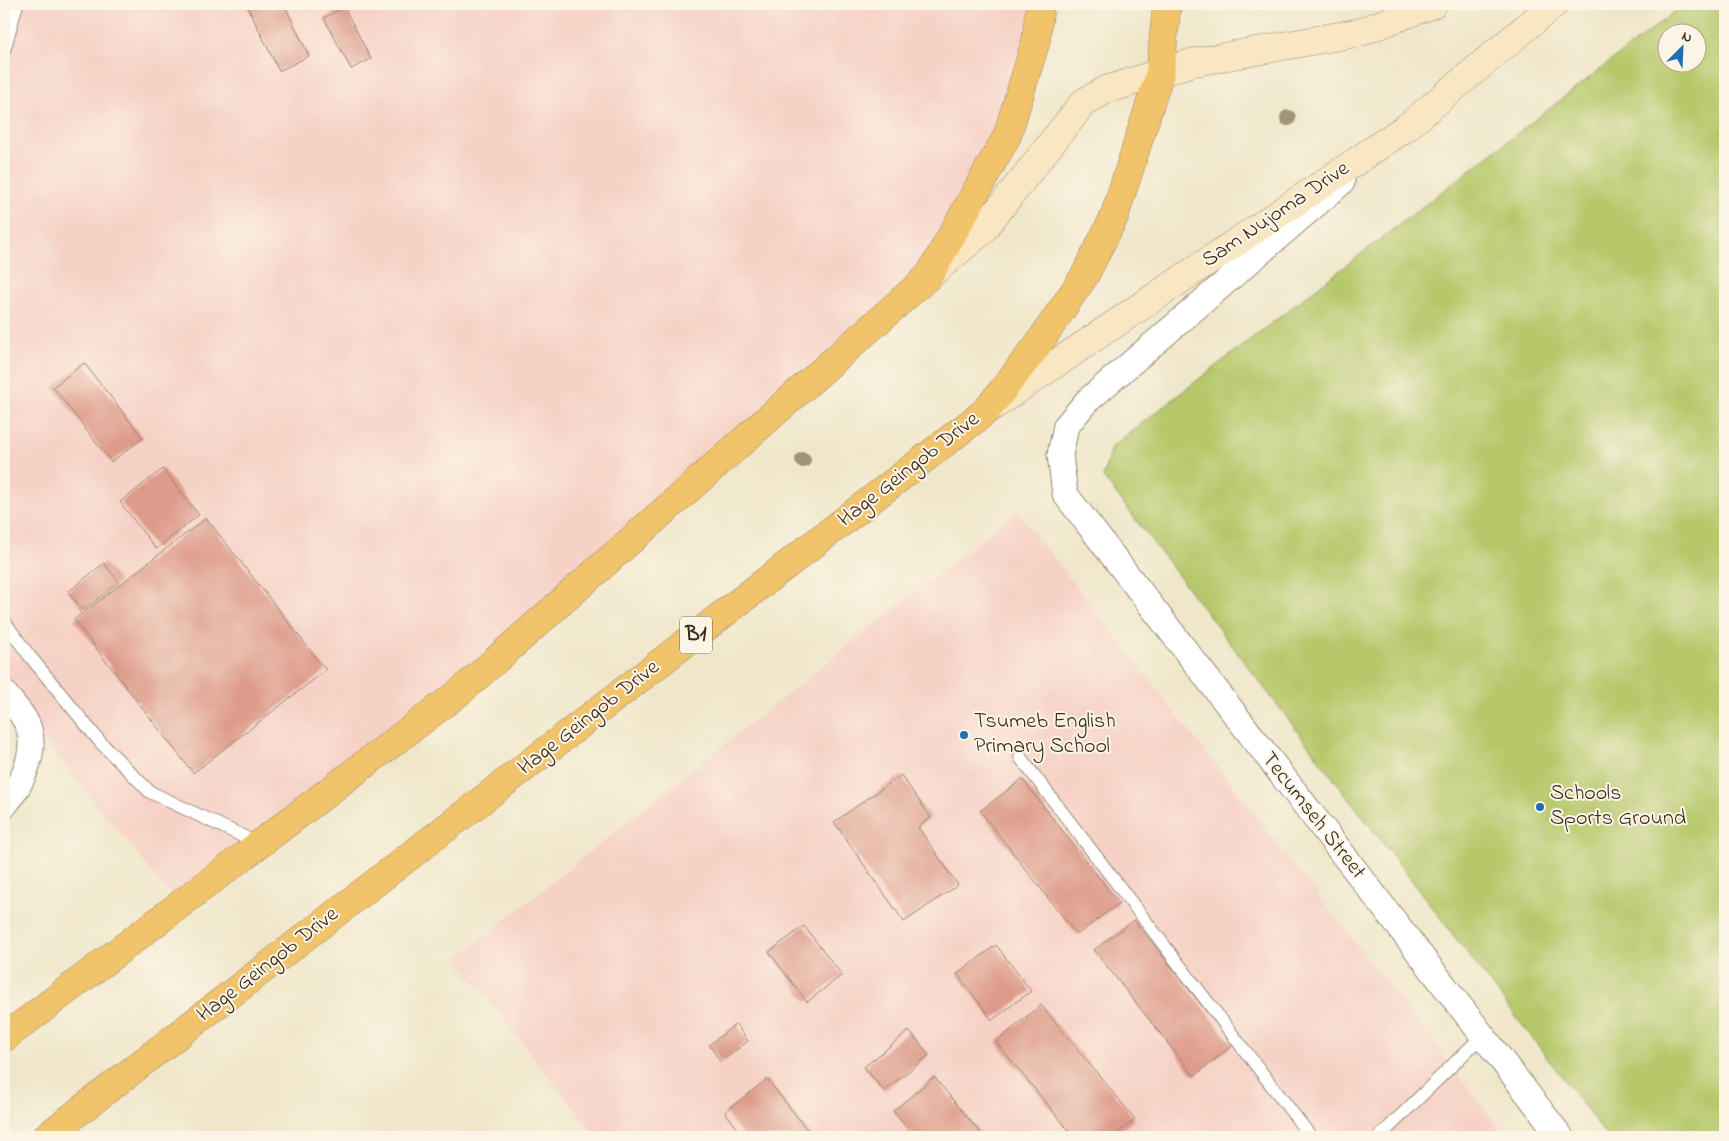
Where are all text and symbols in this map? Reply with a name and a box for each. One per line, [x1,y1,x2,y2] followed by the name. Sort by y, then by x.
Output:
[1656,22,1706,72] north arrow
[1678,26,1695,49] text: N
[1196,154,1356,276] street label: Sam Nujoma Drive
[831,404,987,536] street label: Hage Geingob Drive
[680,616,712,654] road number: B1
[511,652,667,784] street label: Hage Geingob Drive
[974,706,1116,764] place label: Tsumeb English Primary School
[958,729,970,741] marker: Tsumeb English Primary School
[1253,745,1373,887] street label: Tecumseh Street
[1550,778,1686,835] place label: Schools Sports Ground
[1534,801,1546,813] marker: Schools Sports Ground
[190,899,346,1031] street label: Hage Geingob Drive

